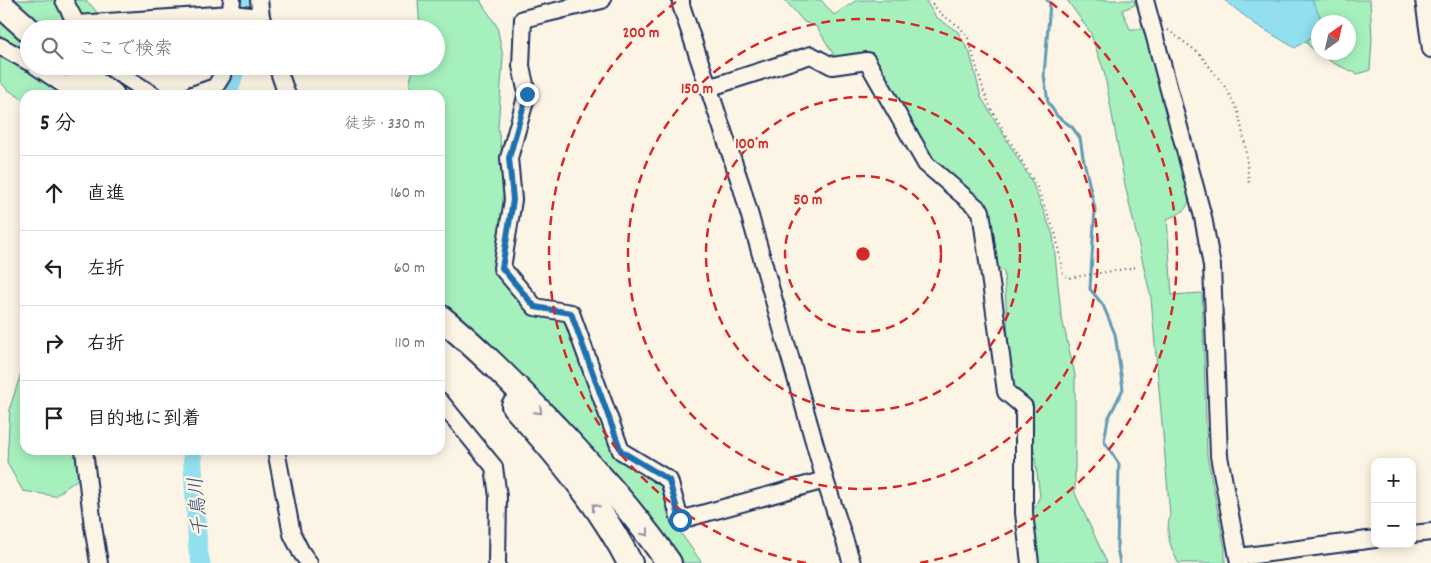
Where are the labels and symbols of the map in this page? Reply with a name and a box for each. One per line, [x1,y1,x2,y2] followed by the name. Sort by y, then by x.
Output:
[1311,15,1356,60] north arrow
[623,23,659,45] text: 200 m
[681,79,713,101] text: 150 m
[516,83,539,106] route end
[735,134,769,156] text: 100 m
[794,190,822,212] text: 50 m
[854,245,872,263] centre of rings
[533,405,542,414] one-way arrow
[183,476,217,538] water label: 千鳥川
[592,503,601,513] one-way arrow
[669,509,692,532] route start
[641,527,649,536] one-way arrow

